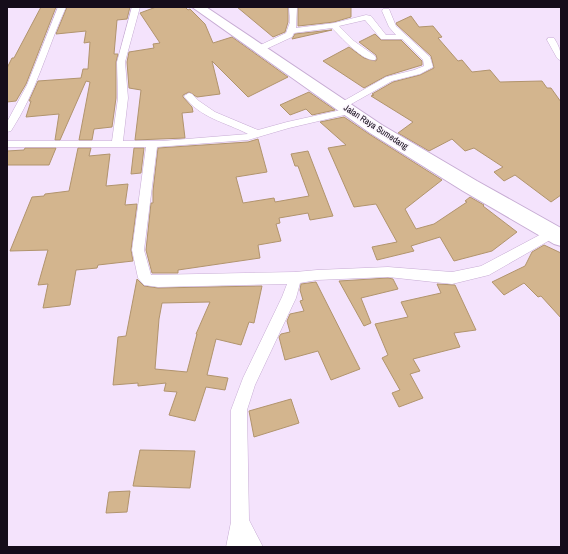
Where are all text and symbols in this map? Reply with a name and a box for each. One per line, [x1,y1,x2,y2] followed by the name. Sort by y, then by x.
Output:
[341,102,411,153] street label: Jalan Raya Sumedang

